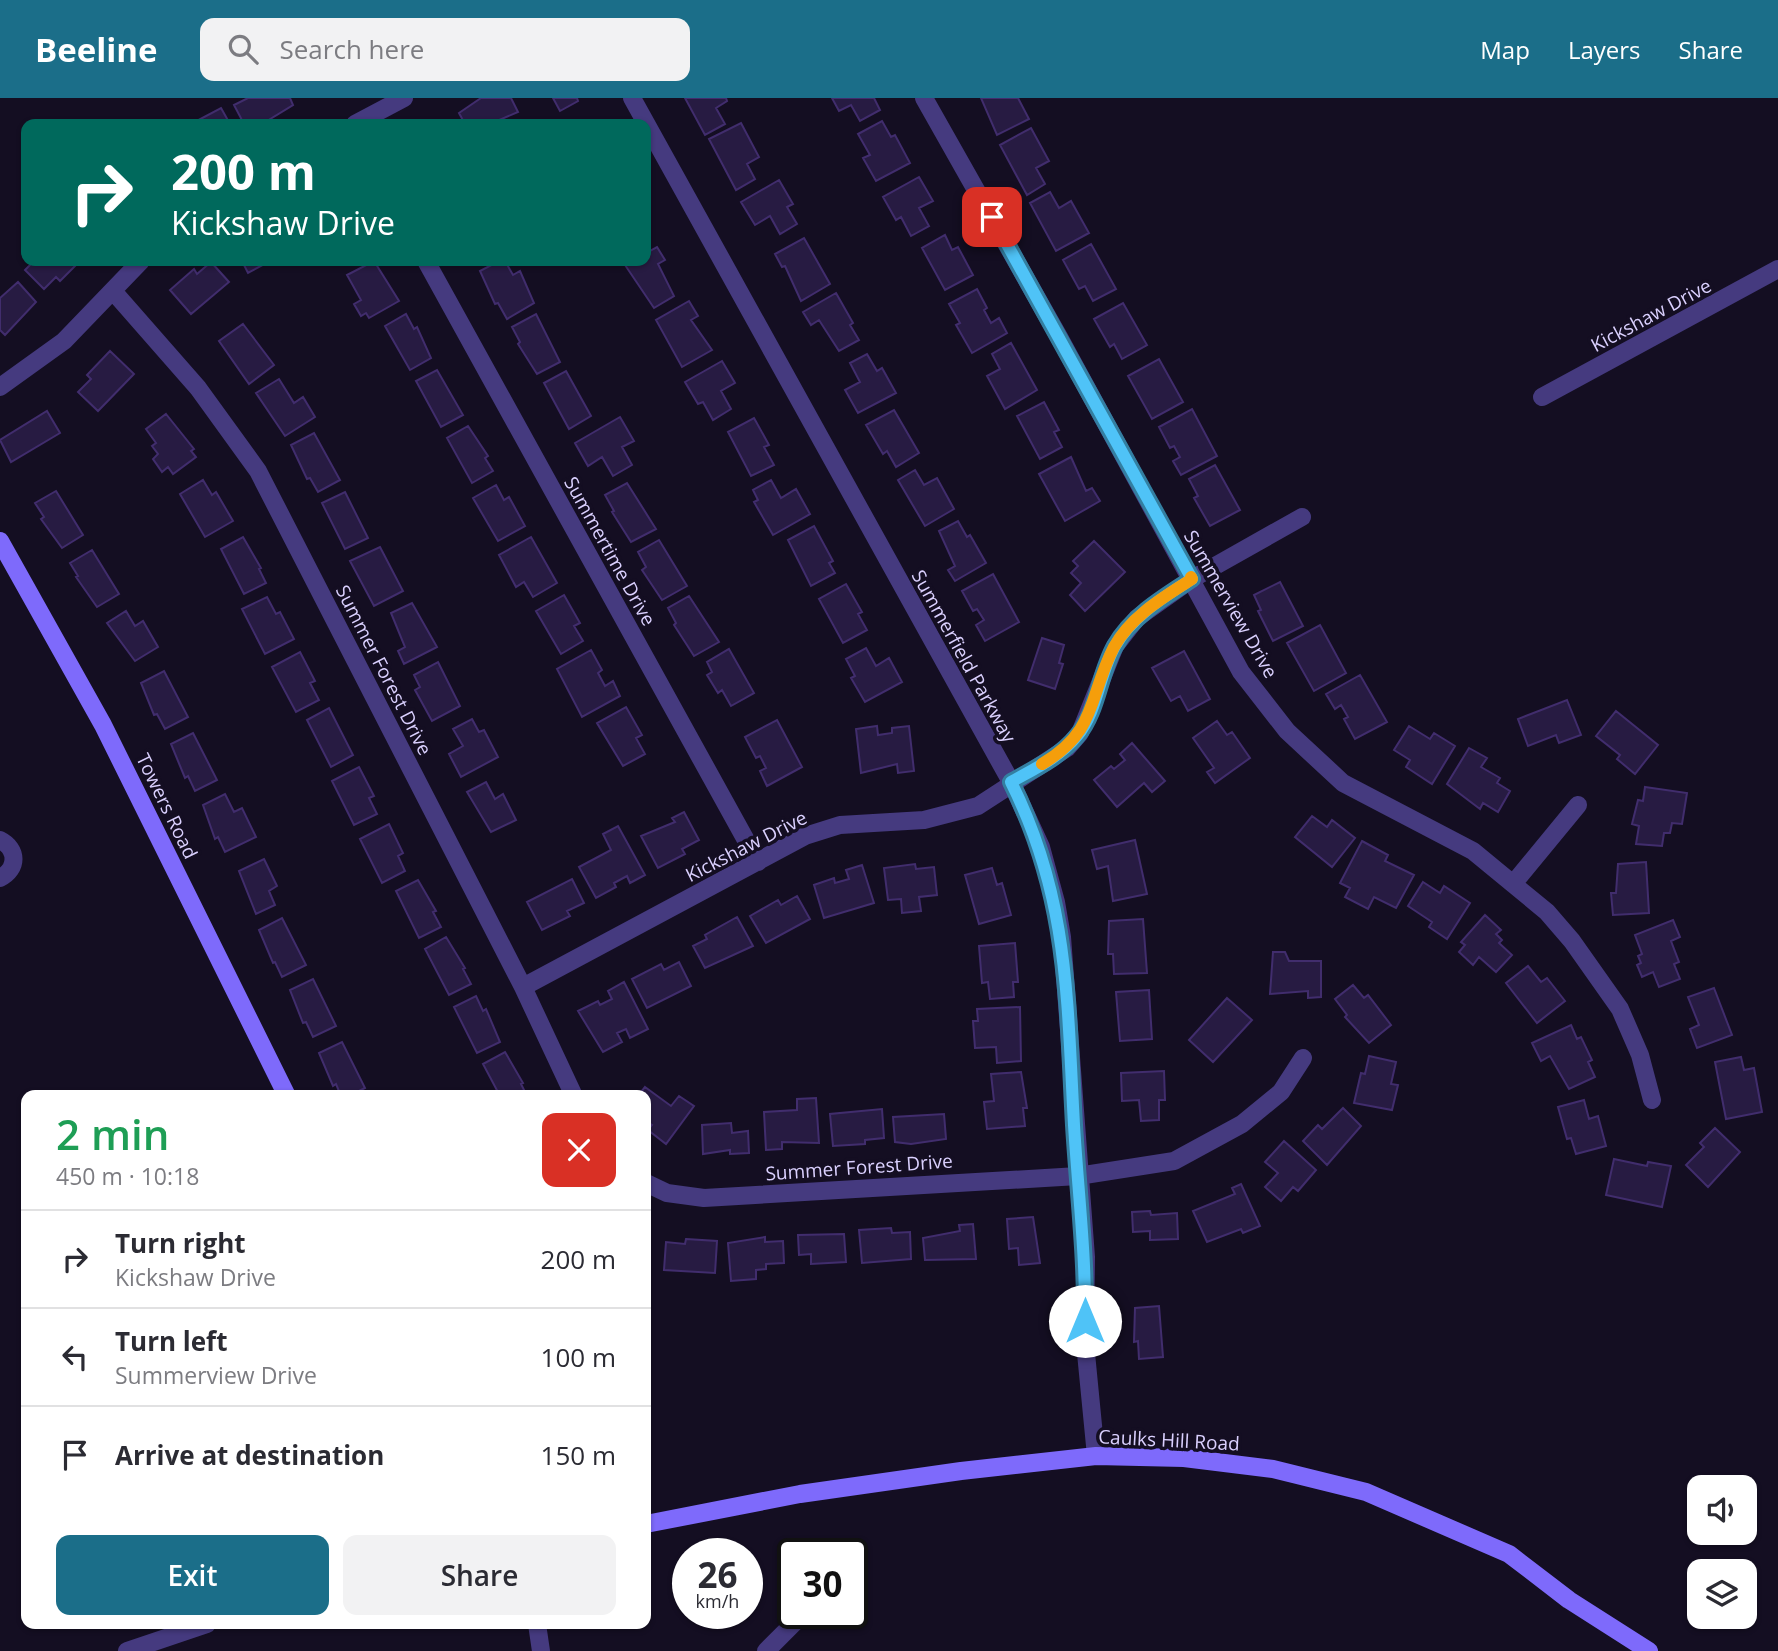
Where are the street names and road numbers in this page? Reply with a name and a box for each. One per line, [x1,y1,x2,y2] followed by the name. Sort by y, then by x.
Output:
[1586,272,1716,358] street label: Kickshaw Drive
[558,472,662,630] street label: Summertime Drive
[1178,525,1284,683] street label: Summerview Drive
[906,565,1022,747] street label: Summerfield Parkway
[330,581,438,759] street label: Summer Forest Drive
[130,749,204,863] street label: Towers Road
[681,804,811,888] street label: Kickshaw Drive
[765,1147,953,1187] street label: Summer Forest Drive
[1098,1423,1240,1457] street label: Caulks Hill Road

